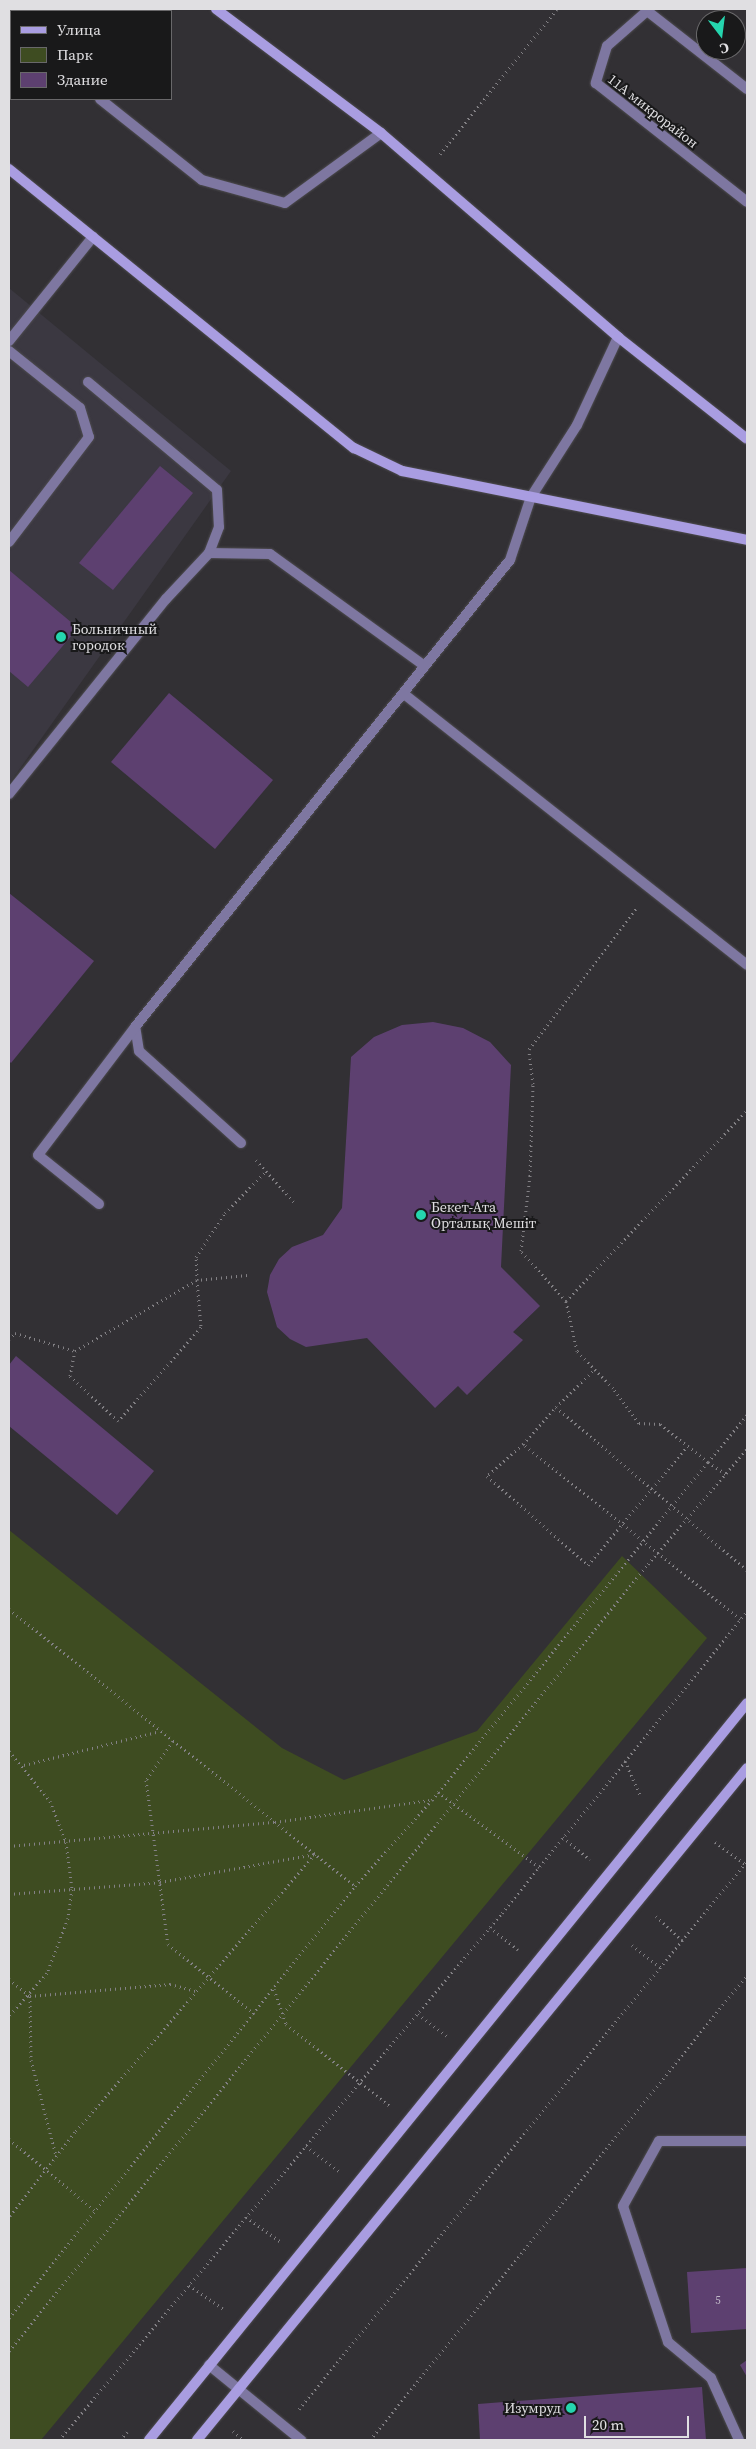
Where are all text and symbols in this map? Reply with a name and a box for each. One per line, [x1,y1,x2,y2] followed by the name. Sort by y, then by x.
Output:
[10,10,172,100] legend
[696,10,746,60] north arrow
[57,19,101,40] text: Улица
[718,38,731,59] text: С
[57,44,93,65] text: Парк
[57,69,108,90] text: Здание
[605,71,701,151] street label: 11А микрорайон
[72,621,157,654] place label: Больничный городок
[54,630,68,644] marker: Больничный городок
[431,1199,536,1232] place label: Бекет-Ата Орталық Мешіт
[415,1209,427,1221] marker: Бекет-Ата Орталық Мешіт
[715,2294,721,2308] house number: 5
[504,2400,561,2416] place label: Изумруд
[565,2402,577,2414] marker: Изумруд
[586,2406,691,2438] scale bar
[592,2414,624,2435] text: 20 m

